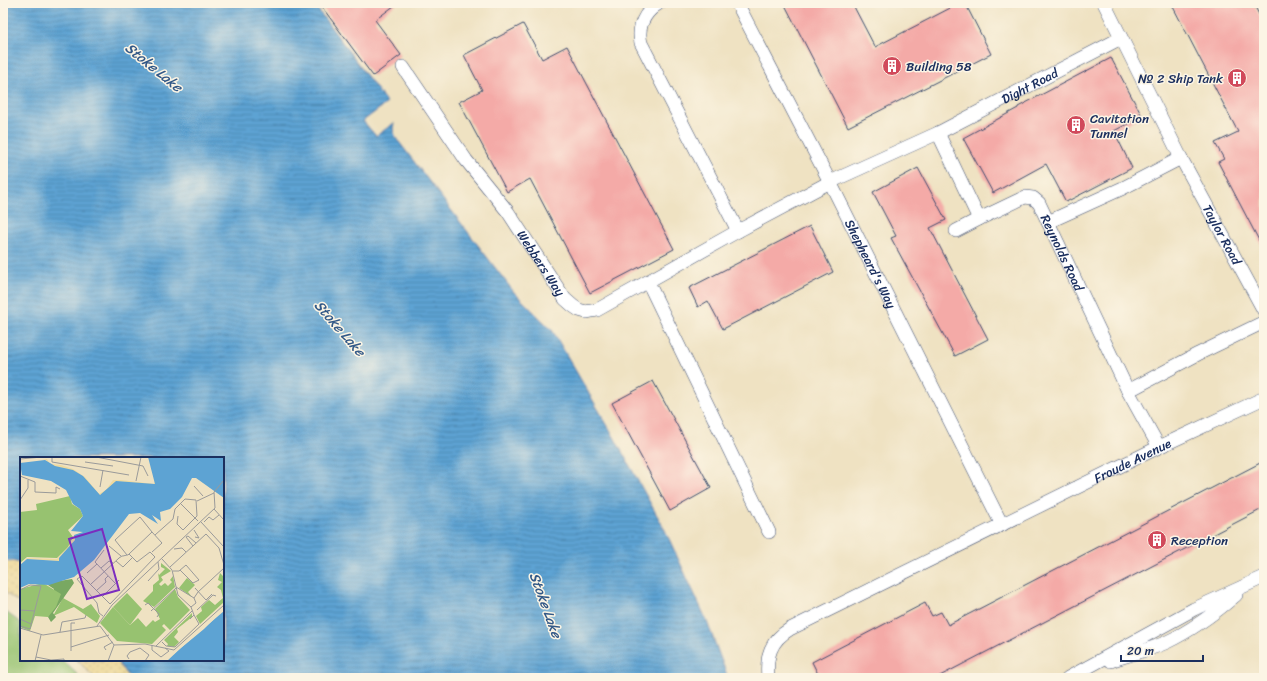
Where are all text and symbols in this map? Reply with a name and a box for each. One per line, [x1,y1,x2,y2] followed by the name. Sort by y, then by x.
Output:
[119,36,190,100] water label: Stoke Lake
[881,55,903,77] building icon: Building 58
[906,55,972,78] place label: Building 58
[997,61,1063,110] street label: Dight Road
[1138,67,1223,90] place label: № 2 Ship Tank
[1226,67,1248,89] building icon: № 2 Ship Tank
[1090,107,1149,145] place label: Cavitation Tunnel
[1065,114,1087,136] building icon: Cavitation Tunnel
[1196,200,1248,270] street label: Taylor Road
[1034,211,1091,296] street label: Reynolds Road
[838,215,903,313] street label: Shepheard's Way
[511,225,571,301] street label: Webbers Way
[308,294,373,364] water label: Stoke Lake
[1090,432,1175,490] street label: Froude Avenue
[20,457,224,661] inset map
[1146,529,1168,551] building icon: Reception
[1171,529,1228,552] place label: Reception
[522,569,570,643] water label: Stoke Lake
[1121,637,1203,663] scale bar
[1127,640,1154,662] text: 20 m

